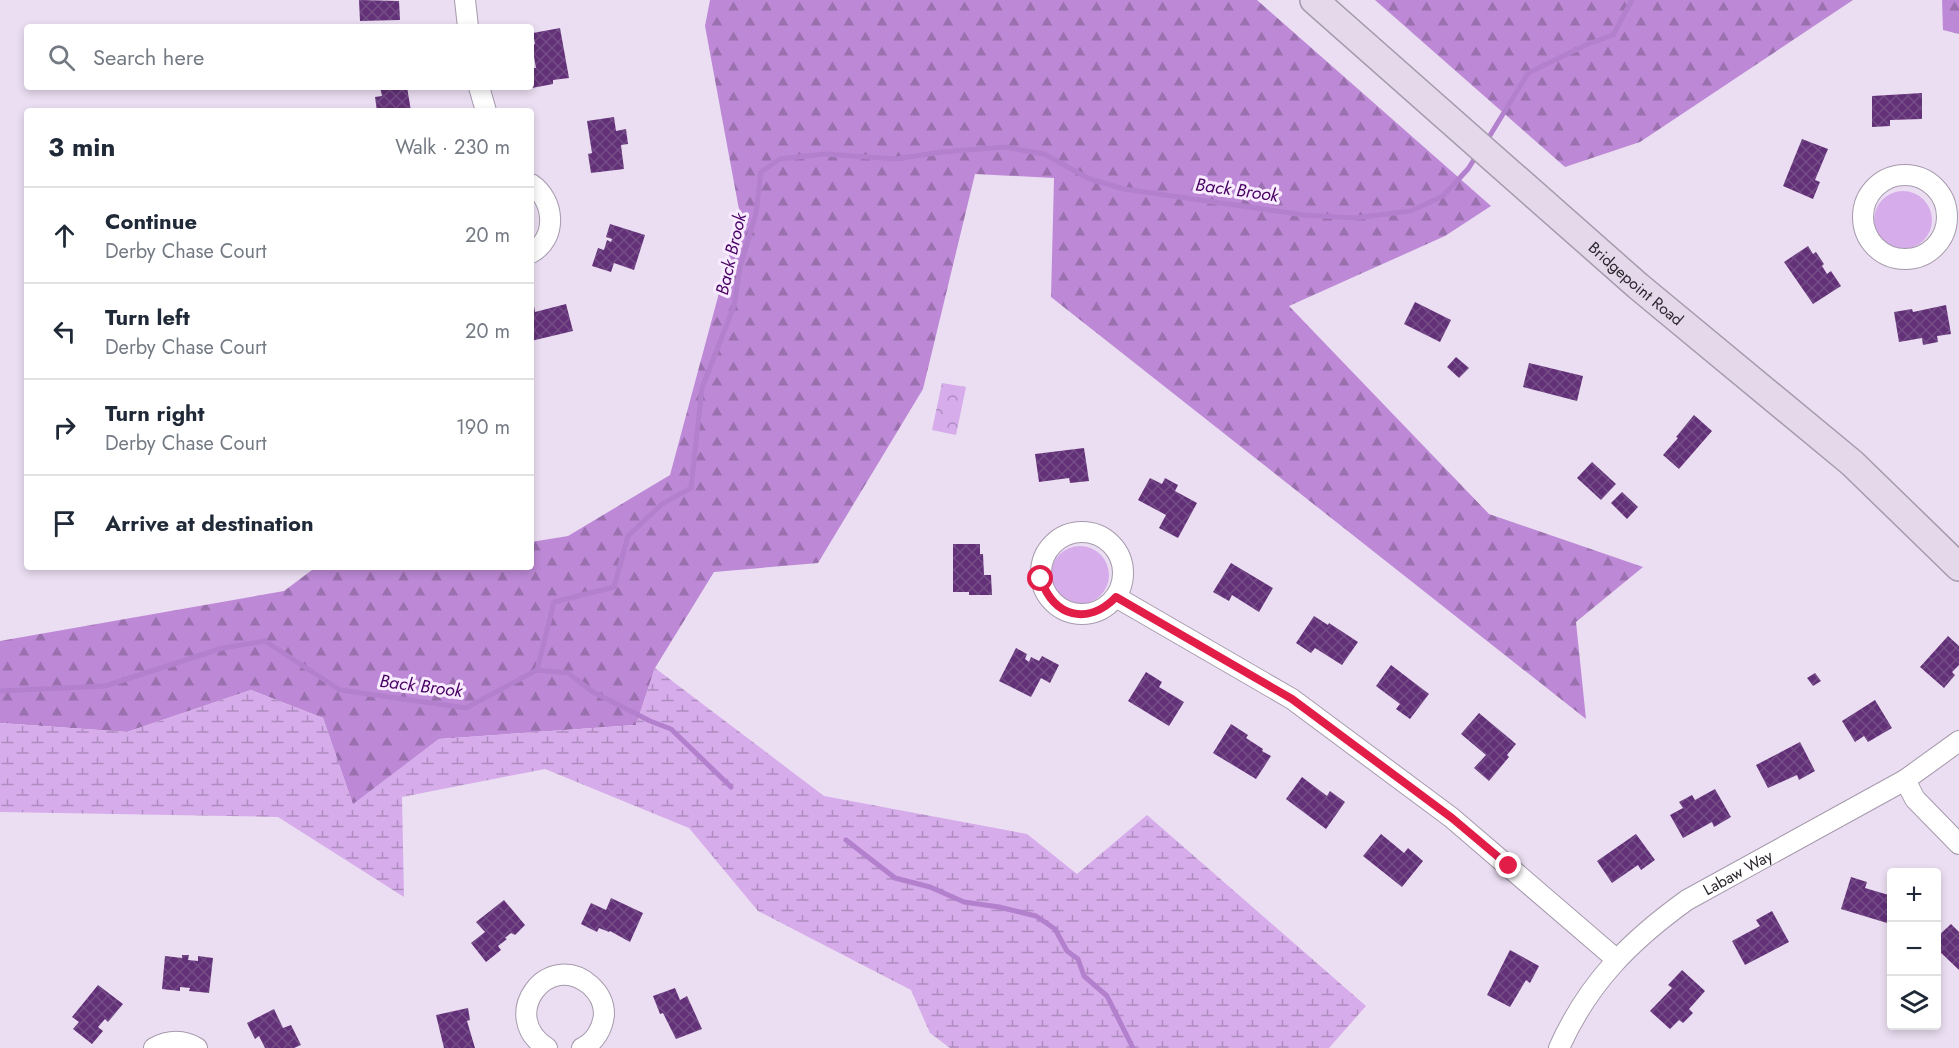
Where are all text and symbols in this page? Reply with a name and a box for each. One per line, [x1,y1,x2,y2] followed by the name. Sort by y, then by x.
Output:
[24,24,534,90] search box
[45,41,78,74] icon: search
[93,41,204,73] text: Search here
[48,128,115,166] text: 3 min
[395,133,510,162] text: Walk · 230 m
[1194,171,1281,209] water label: Back Brook
[105,205,197,237] text: Continue
[709,209,753,298] water label: Back Brook
[48,219,81,252] icon: ahead
[465,221,510,250] text: 20 m
[1583,236,1688,331] street label: Bridgepoint Road
[105,237,267,266] text: Derby Chase Court
[105,301,190,333] text: Turn left
[48,315,81,348] icon: left
[465,317,510,346] text: 20 m
[105,333,267,362] text: Derby Chase Court
[105,397,205,429] text: Turn right
[48,411,81,444] icon: right
[456,413,510,442] text: 190 m
[105,429,267,458] text: Derby Chase Court
[48,507,81,540] icon: arrive
[105,507,314,539] text: Arrive at destination
[1027,565,1053,591] route start
[378,668,465,704] water label: Back Brook
[1699,844,1778,901] street label: Labaw Way
[1495,852,1521,878] route end
[1887,868,1941,1030] map controls
[1887,868,1941,922] button: +
[1887,922,1941,976] button: −
[1887,976,1941,1030] button: layers

